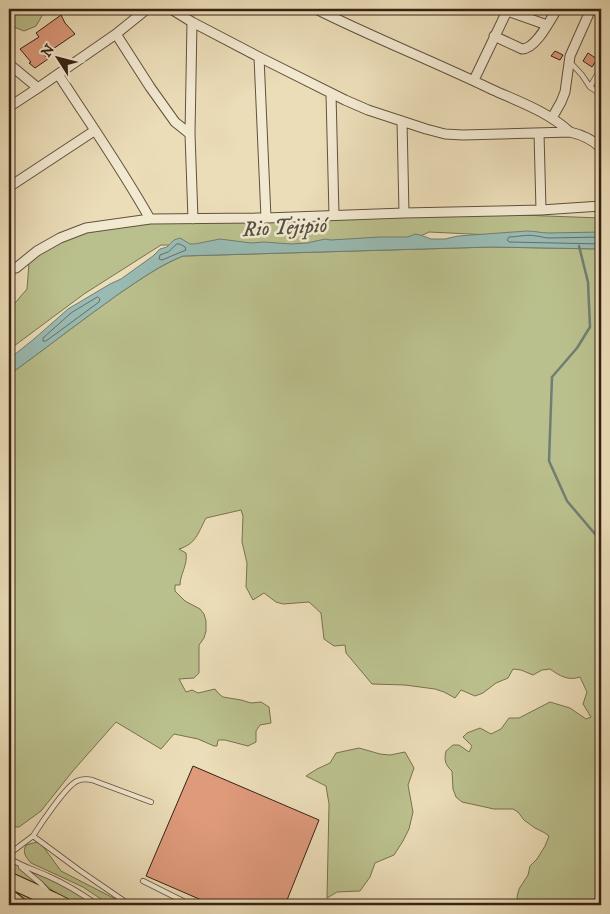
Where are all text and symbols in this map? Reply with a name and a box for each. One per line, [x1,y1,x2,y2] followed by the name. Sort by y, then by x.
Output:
[32,32,82,82] north arrow
[38,41,59,61] text: N
[241,213,330,243] water label: Rio Tejipió

